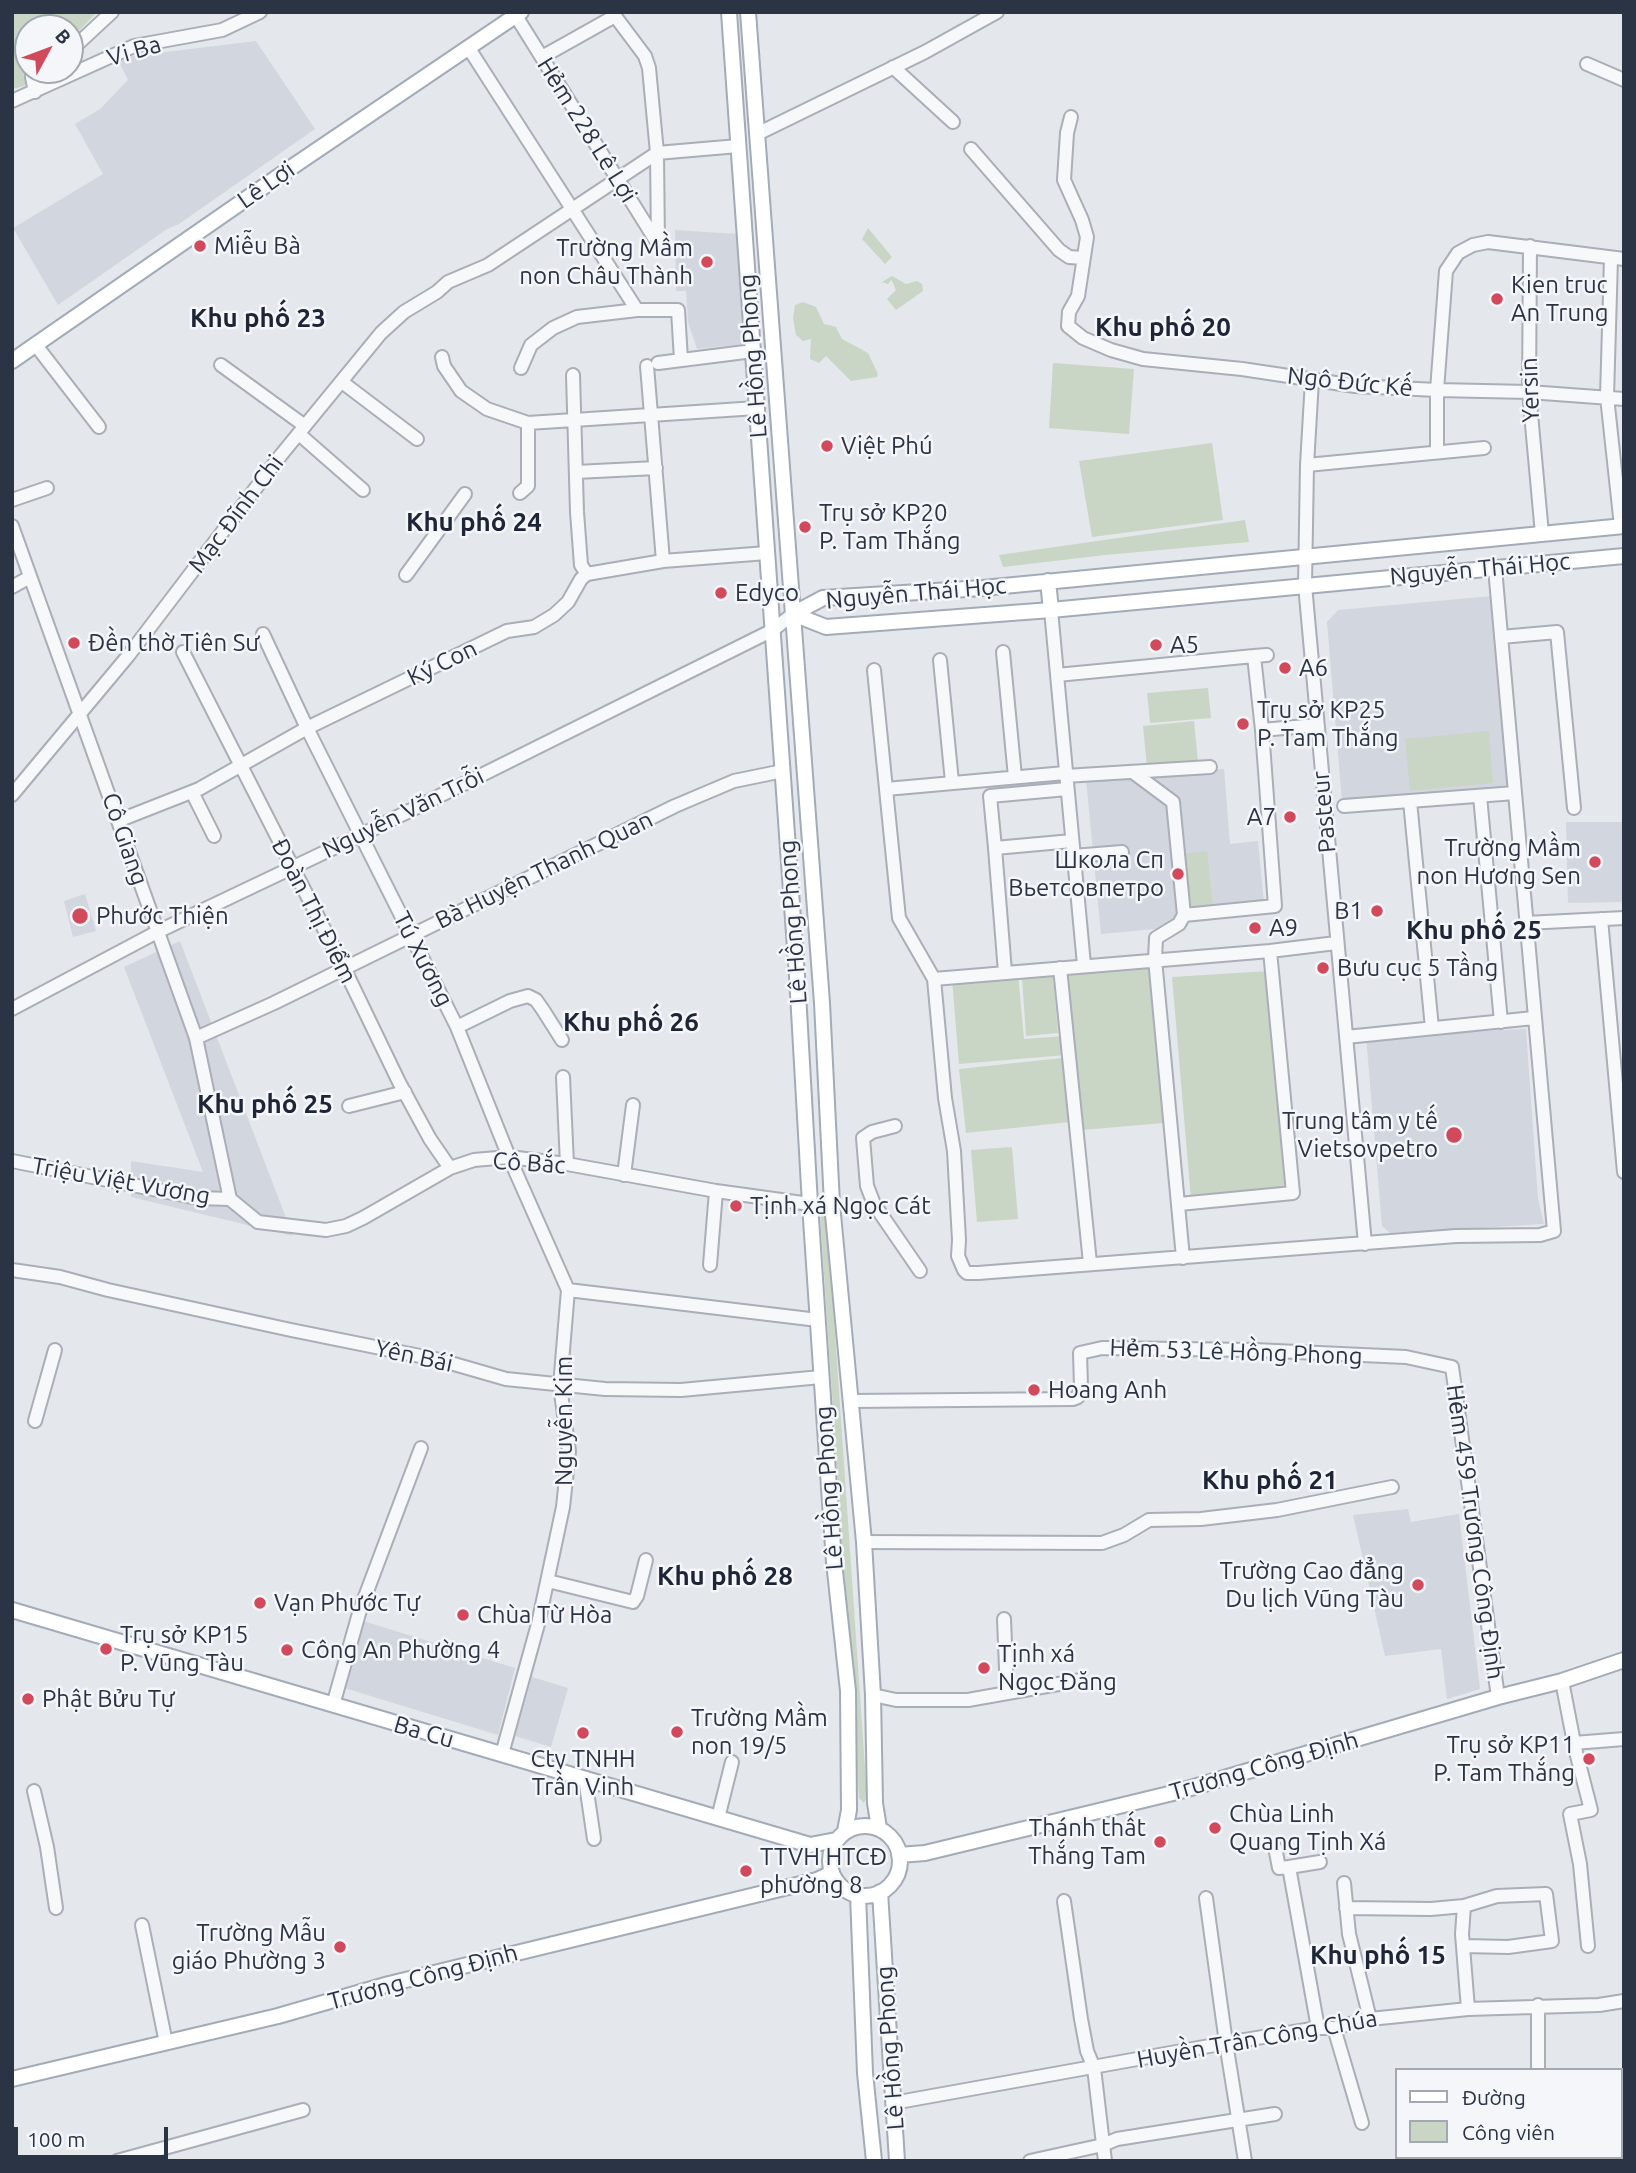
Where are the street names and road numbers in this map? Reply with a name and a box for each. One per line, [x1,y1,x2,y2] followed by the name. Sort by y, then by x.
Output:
[104,30,164,72] street label: Vi Ba
[531,52,643,208] street label: Hẻm 228 Lê Lợi
[232,155,300,215] street label: Lê Lợi
[733,273,773,439] street label: Lê Hồng Phong
[1514,357,1546,423] street label: Yersin
[1286,361,1414,403] street label: Ngô Đức Kế
[182,449,290,579] street label: Mạc Đĩnh Chi
[1388,547,1572,591] street label: Nguyễn Thái Học
[824,571,1008,615] street label: Nguyễn Thái Học
[402,634,482,692] street label: Ký Con
[317,761,489,865] street label: Nguyễn Văn Trỗi
[1306,770,1342,854] street label: Pasteur
[96,789,154,889] street label: Cô Giang
[431,805,657,935] street label: Bà Huyện Thanh Quan
[265,834,363,988] street label: Đoàn Thị Điểm
[773,839,813,1005] street label: Lê Hồng Phong
[387,907,459,1011] street label: Tú Xương
[492,1146,566,1180] street label: Cô Bắc
[30,1151,212,1211] street label: Triệu Việt Vương
[1109,1333,1363,1371] street label: Hẻm 53 Lê Hồng Phong
[373,1334,455,1378] street label: Yên Bái
[550,1356,578,1486] street label: Nguyễn Kim
[1440,1383,1510,1681] street label: Hẻm 459 Trương Công Định
[809,1405,849,1571] street label: Lê Hồng Phong
[391,1710,457,1754] street label: Ba Cu
[1166,1725,1362,1807] street label: Trương Công Định
[325,1938,521,2016] street label: Trương Công Định
[870,1965,910,2131] street label: Lê Hồng Phong
[1135,2004,1379,2074] street label: Huyền Trân Công Chúa

